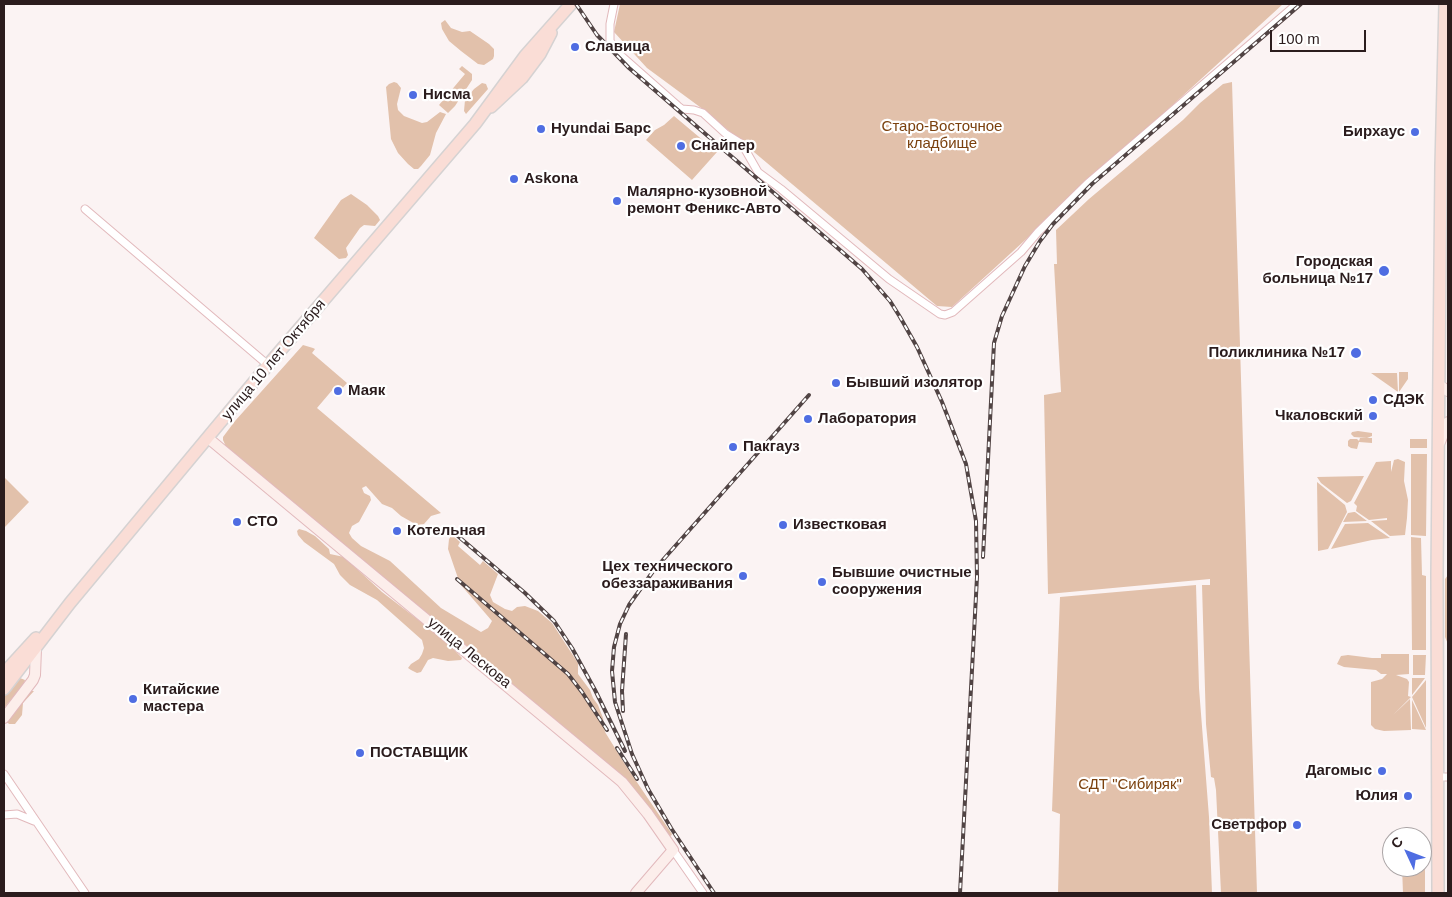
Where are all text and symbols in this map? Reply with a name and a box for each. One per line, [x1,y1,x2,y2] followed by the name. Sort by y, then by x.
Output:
[1272,20,1368,52] scale bar
[1278,30,1320,47] text: 100 m
[585,38,650,56] place label: Славица
[569,41,581,53] marker: Славица
[423,86,471,104] place label: Нисма
[407,89,419,101] marker: Нисма
[882,118,1002,153] park label: Старо-Восточное кладбище
[551,120,651,138] place label: Hyundai Барс
[535,123,547,135] marker: Hyundai Барс
[1343,123,1405,141] place label: Бирхаус
[1409,126,1421,138] marker: Бирхаус
[691,137,755,155] place label: Снайпер
[675,140,687,152] marker: Снайпер
[524,170,578,188] place label: Askona
[508,173,520,185] marker: Askona
[627,183,781,218] place label: Малярно-кузовной ремонт Феникс-Авто
[611,195,623,207] marker: Малярно-кузовной ремонт Феникс-Авто
[1263,253,1373,288] place label: Городская больница №17
[1377,264,1391,278] marker: Городская больница №17
[218,296,330,424] street label: улица 10 лет Октября
[1209,344,1345,362] place label: Поликлиника №17
[1349,346,1363,360] marker: Поликлиника №17
[846,374,983,392] place label: Бывший изолятор
[830,377,842,389] marker: Бывший изолятор
[348,382,385,400] place label: Маяк
[332,385,344,397] marker: Маяк
[1383,391,1424,409] place label: СДЭК
[1367,394,1379,406] marker: СДЭК
[1275,407,1363,425] place label: Чкаловский
[818,410,917,428] place label: Лаборатория
[1367,410,1379,422] marker: Чкаловский
[802,413,814,425] marker: Лаборатория
[743,438,800,456] place label: Пакгауз
[727,441,739,453] marker: Пакгауз
[247,513,278,531] place label: СТО
[231,516,243,528] marker: СТО
[793,516,887,534] place label: Известковая
[777,519,789,531] marker: Известковая
[407,522,486,540] place label: Котельная
[391,525,403,537] marker: Котельная
[602,558,733,593] place label: Цех технического обеззараживания
[832,564,972,599] place label: Бывшие очистные сооружения
[737,570,749,582] marker: Цех технического обеззараживания
[816,576,828,588] marker: Бывшие очистные сооружения
[424,614,514,692] street label: улица Лескова
[143,681,220,716] place label: Китайские мастера
[127,693,139,705] marker: Китайские мастера
[370,744,468,762] place label: ПОСТАВЩИК
[354,747,366,759] marker: ПОСТАВЩИК
[1306,762,1372,780] place label: Дагомыс
[1376,765,1388,777] marker: Дагомыс
[1078,776,1182,794] park label: СДТ "Сибиряк"
[1355,787,1398,805] place label: Юлия
[1402,790,1414,802] marker: Юлия
[1211,816,1287,834] place label: Светрфор
[1291,819,1303,831] marker: Светрфор
[1382,827,1432,877] north arrow
[1387,833,1406,852] text: С

